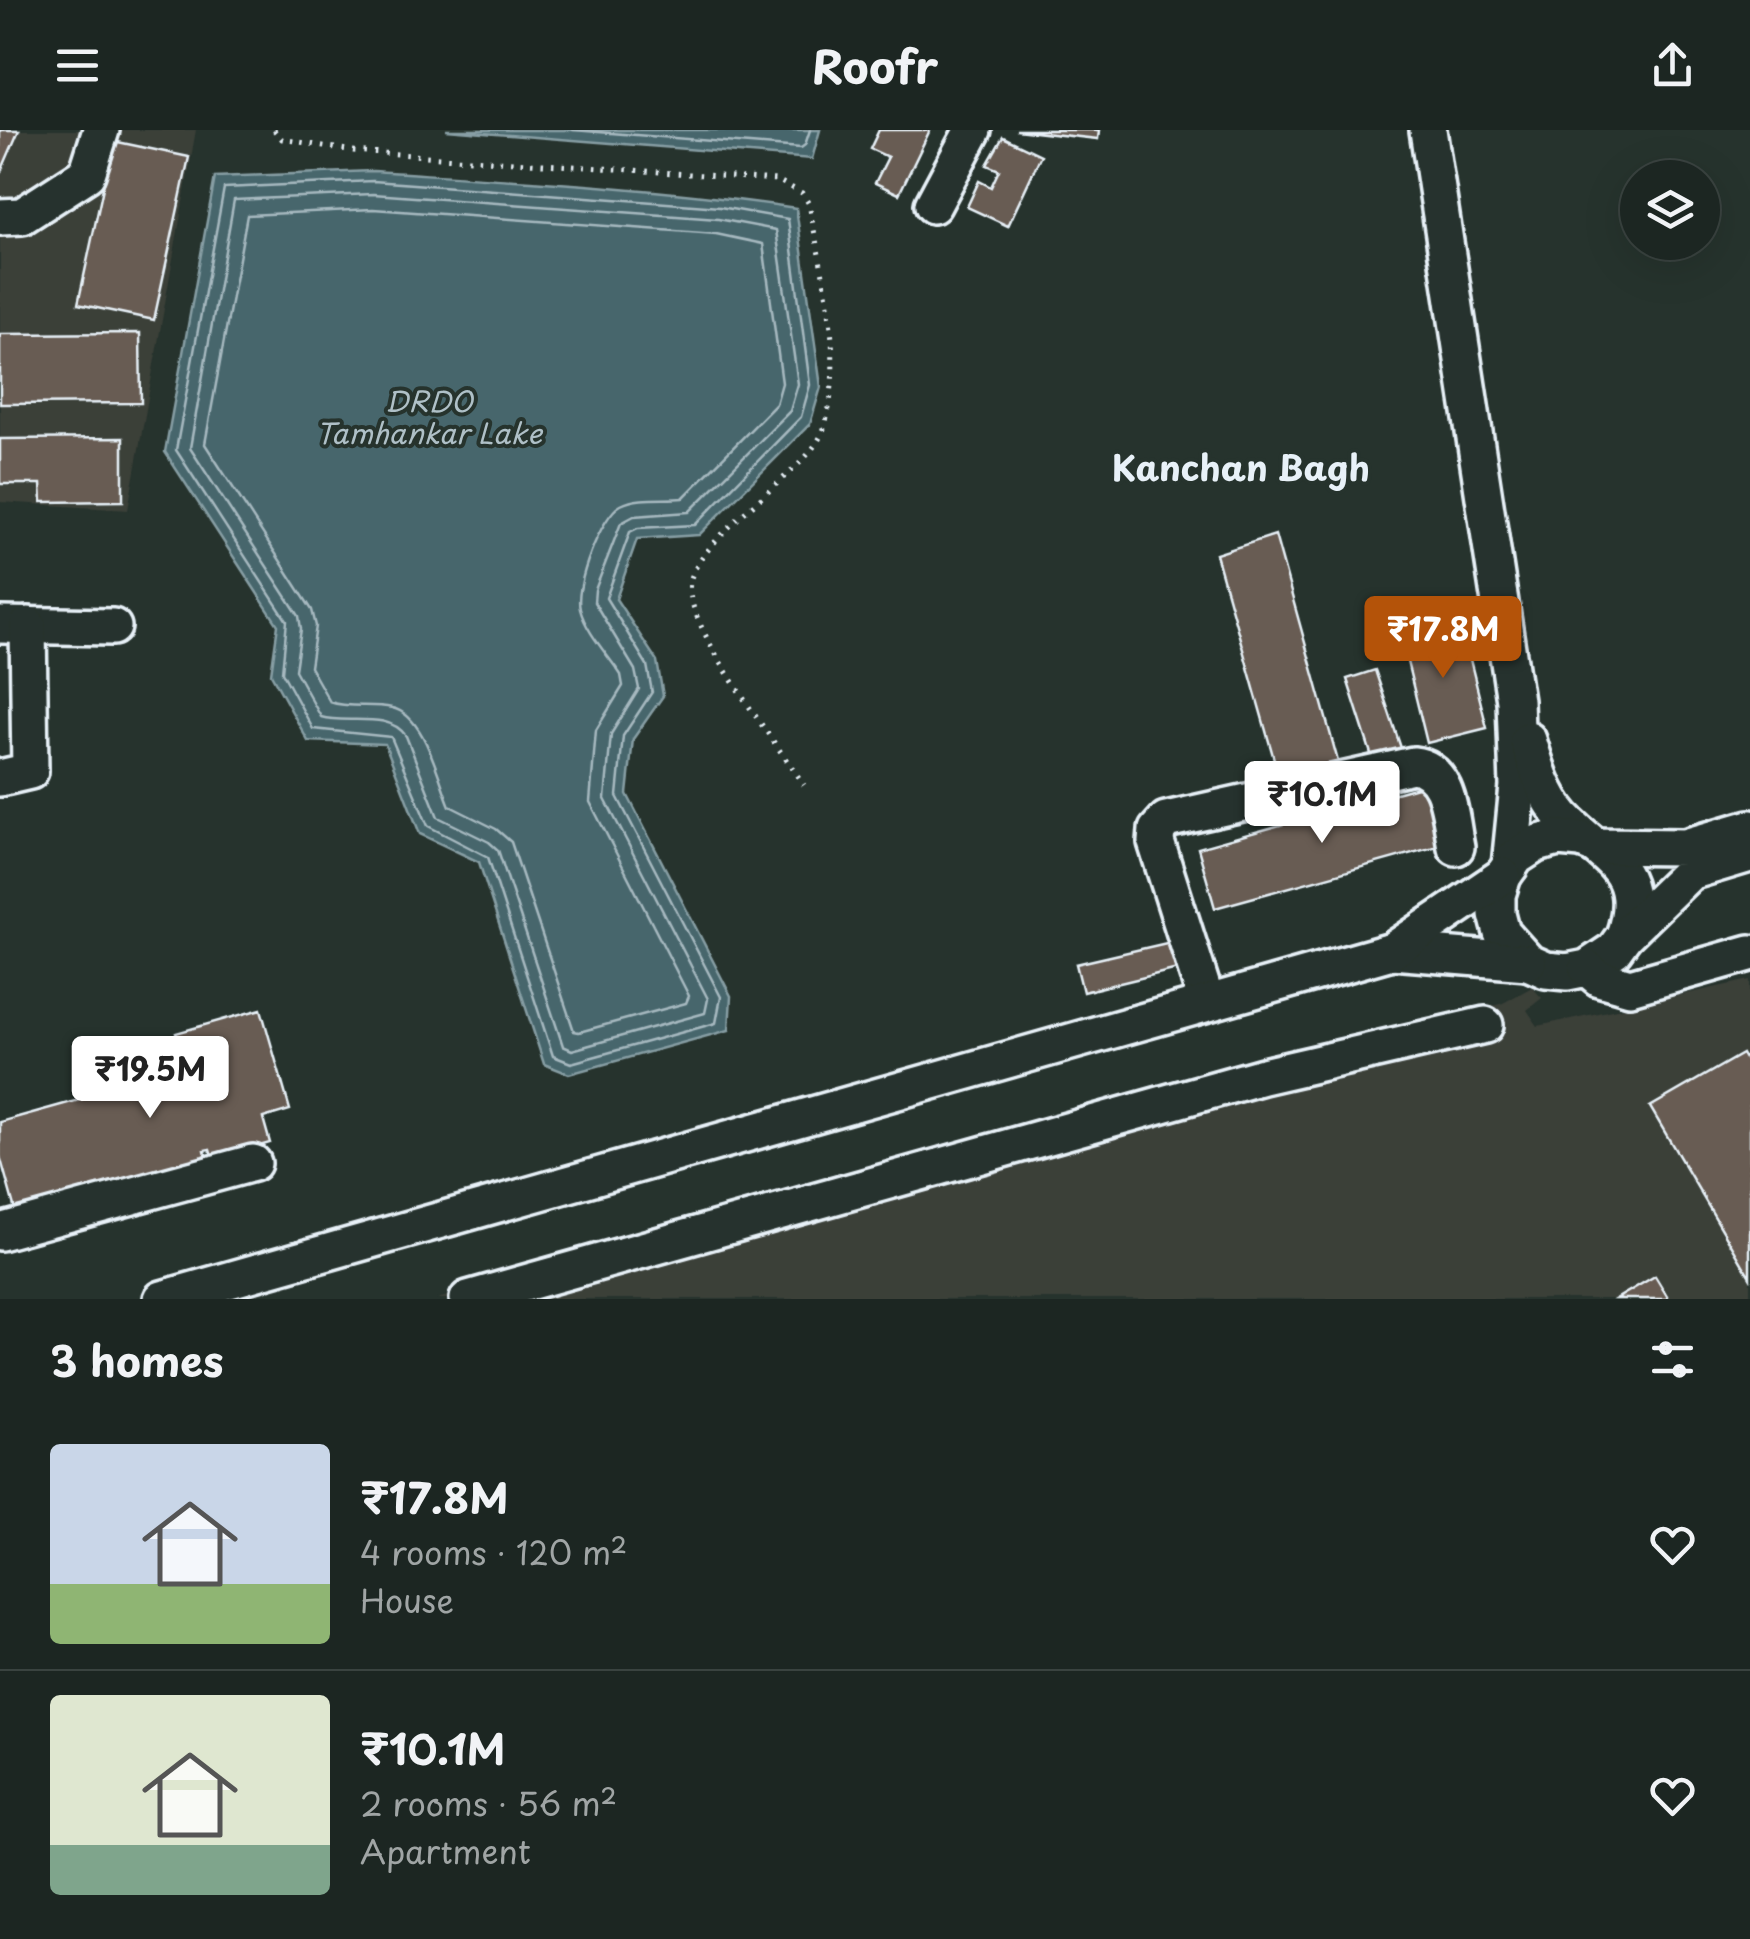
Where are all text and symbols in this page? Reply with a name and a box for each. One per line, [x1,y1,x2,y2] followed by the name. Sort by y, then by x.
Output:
[812,31,938,99] text: Roofr
[50,38,105,93] icon: menu
[1645,38,1700,93] icon: share
[1620,160,1720,260] map controls
[1620,160,1720,260] button: layers
[316,379,544,454] water label: DRDO Tamhankar Lake
[1112,440,1370,493] district label: Kanchan Bagh
[1362,596,1524,681] pin: ₹17.8M
[1386,604,1500,652] text: ₹17.8M
[1241,761,1403,846] pin: ₹10.1M
[1267,769,1377,817] text: ₹10.1M
[69,1036,231,1121] pin: ₹19.5M
[94,1044,206,1092] text: ₹19.5M
[50,1328,223,1391] text: 3 homes
[1645,1332,1700,1387] icon: filters
[360,1465,509,1528] text: ₹17.8M
[130,1484,250,1604] icon: home
[1645,1517,1700,1572] icon: heart
[360,1528,627,1576] text: 4 rooms · 120 m²
[360,1576,454,1624] text: House
[360,1716,505,1779] text: ₹10.1M
[130,1735,250,1855] icon: home
[1645,1768,1700,1823] icon: heart
[360,1779,617,1827] text: 2 rooms · 56 m²
[360,1827,531,1875] text: Apartment

